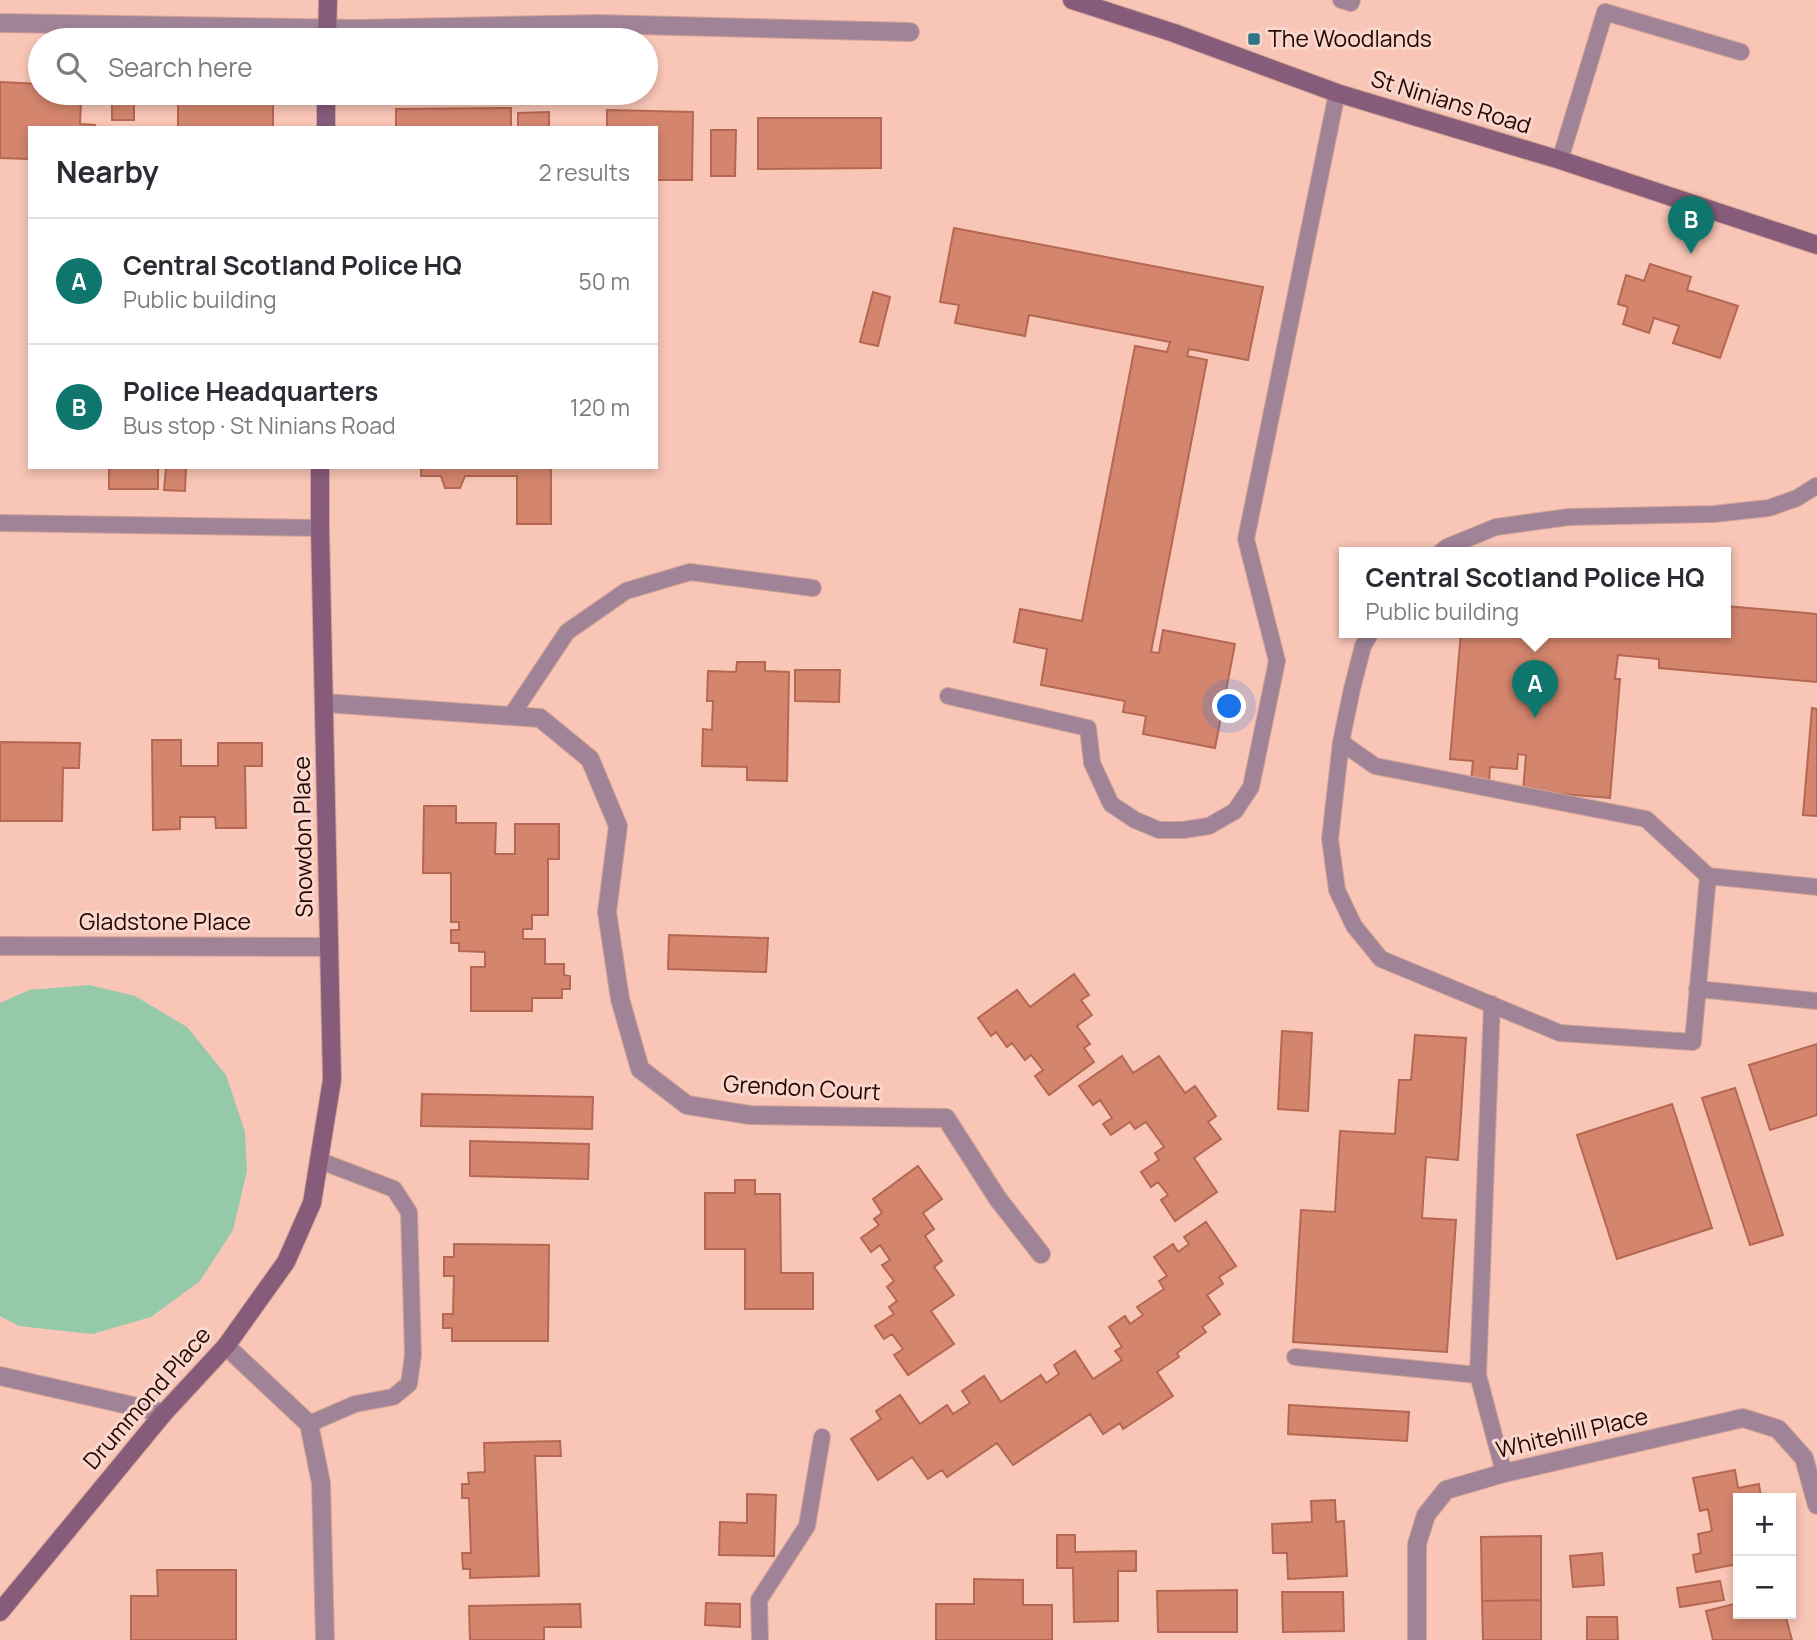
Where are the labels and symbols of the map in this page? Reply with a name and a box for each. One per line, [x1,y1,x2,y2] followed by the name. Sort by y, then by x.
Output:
[1268,22,1432,54] place label: The Woodlands
[1246,31,1262,47] marker: The Woodlands
[1367,62,1535,141] street label: St Ninians Road
[1668,196,1714,254] pin: B
[1512,660,1558,718] pin: A
[1212,689,1246,723] your location
[285,756,319,918] street label: Snowdon Place
[79,905,251,937] street label: Gladstone Place
[722,1067,882,1107] street label: Grendon Court
[75,1319,217,1476] street label: Drummond Place
[1493,1399,1651,1465] street label: Whitehill Place

